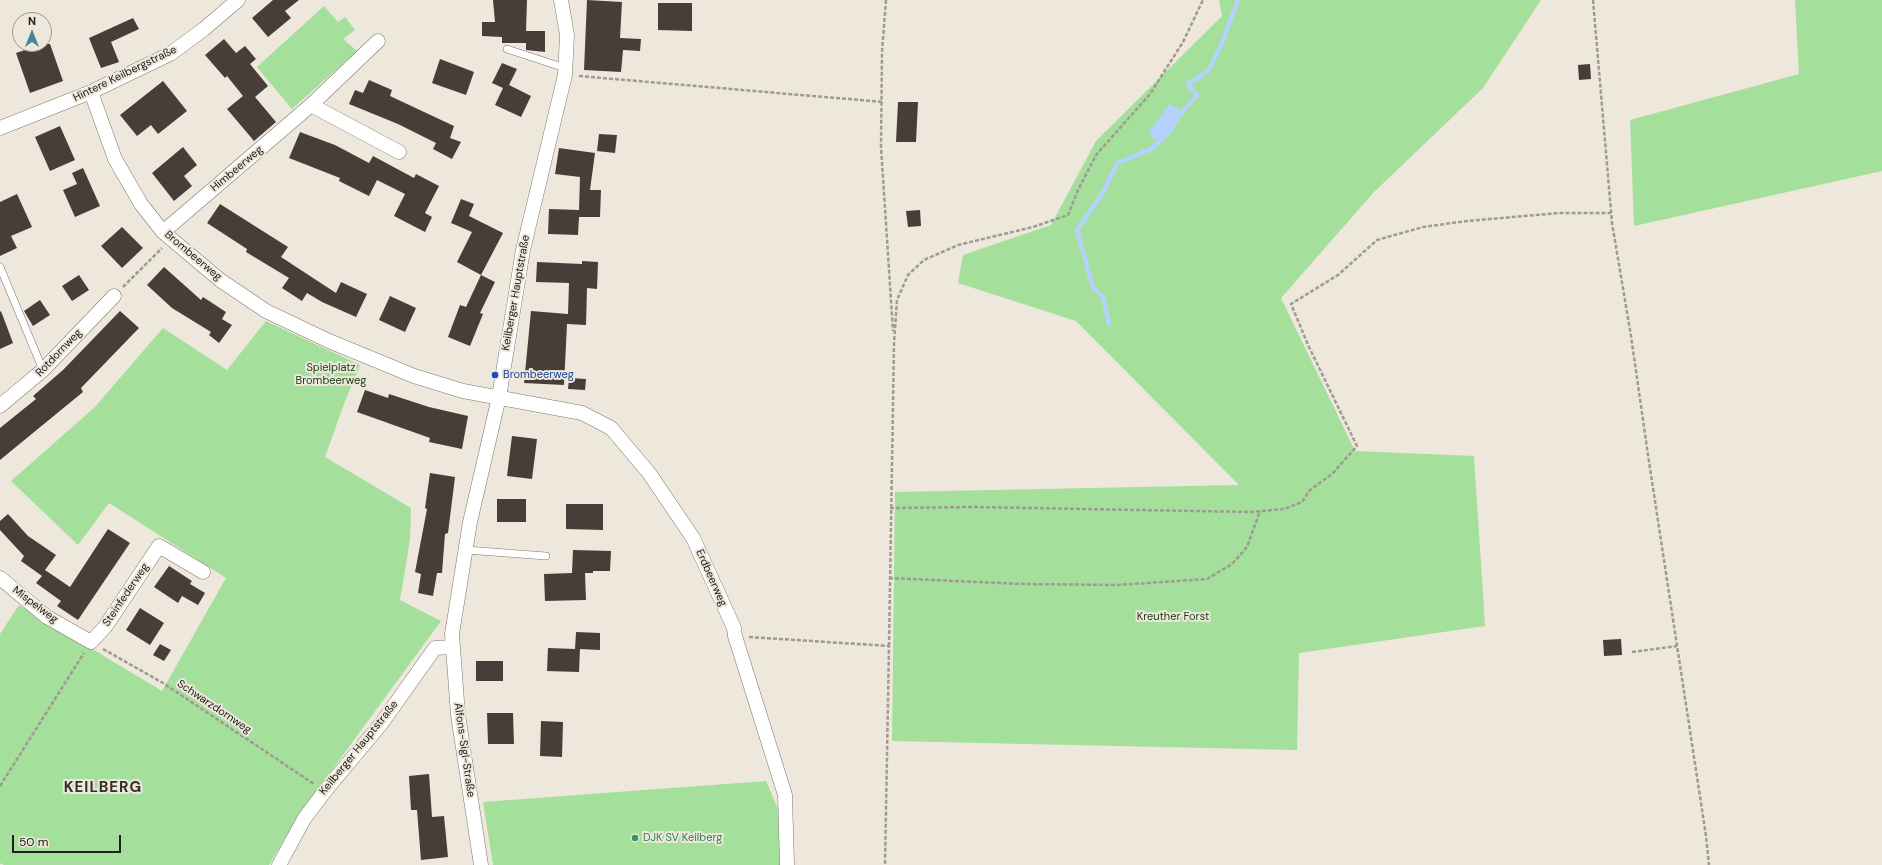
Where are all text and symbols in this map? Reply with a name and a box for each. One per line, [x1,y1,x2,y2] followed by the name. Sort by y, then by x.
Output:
[12,12,52,52] north arrow
[28,14,36,28] text: N
[71,43,179,105] street label: Hintere Keilbergstraße
[208,143,266,195] street label: Himbeerweg
[162,228,224,284] street label: Brombeerweg
[499,234,533,352] street label: Keilberger Hauptstraße
[33,326,85,380] street label: Rotdornweg
[296,361,366,387] park label: Spielplatz Brombeerweg
[503,368,574,382] place label: Brombeerweg
[490,370,500,380] marker: Brombeerweg
[693,547,729,609] street label: Erdbeerweg
[100,561,152,629] street label: Steinfederweg
[10,584,60,626] street label: Mispelweg
[1137,610,1209,624] park label: Kreuther Forst
[174,677,254,737] street label: Schwarzdornweg
[317,698,401,798] street label: Keilberger Hauptstraße
[451,702,477,798] street label: Alfons-Sigl-Straße
[64,779,142,797] district label: KEILBERG
[14,827,123,853] scale bar
[643,831,722,845] place label: DJK SV Keilberg
[630,833,640,843] marker: DJK SV Keilberg
[19,834,48,850] text: 50 m

